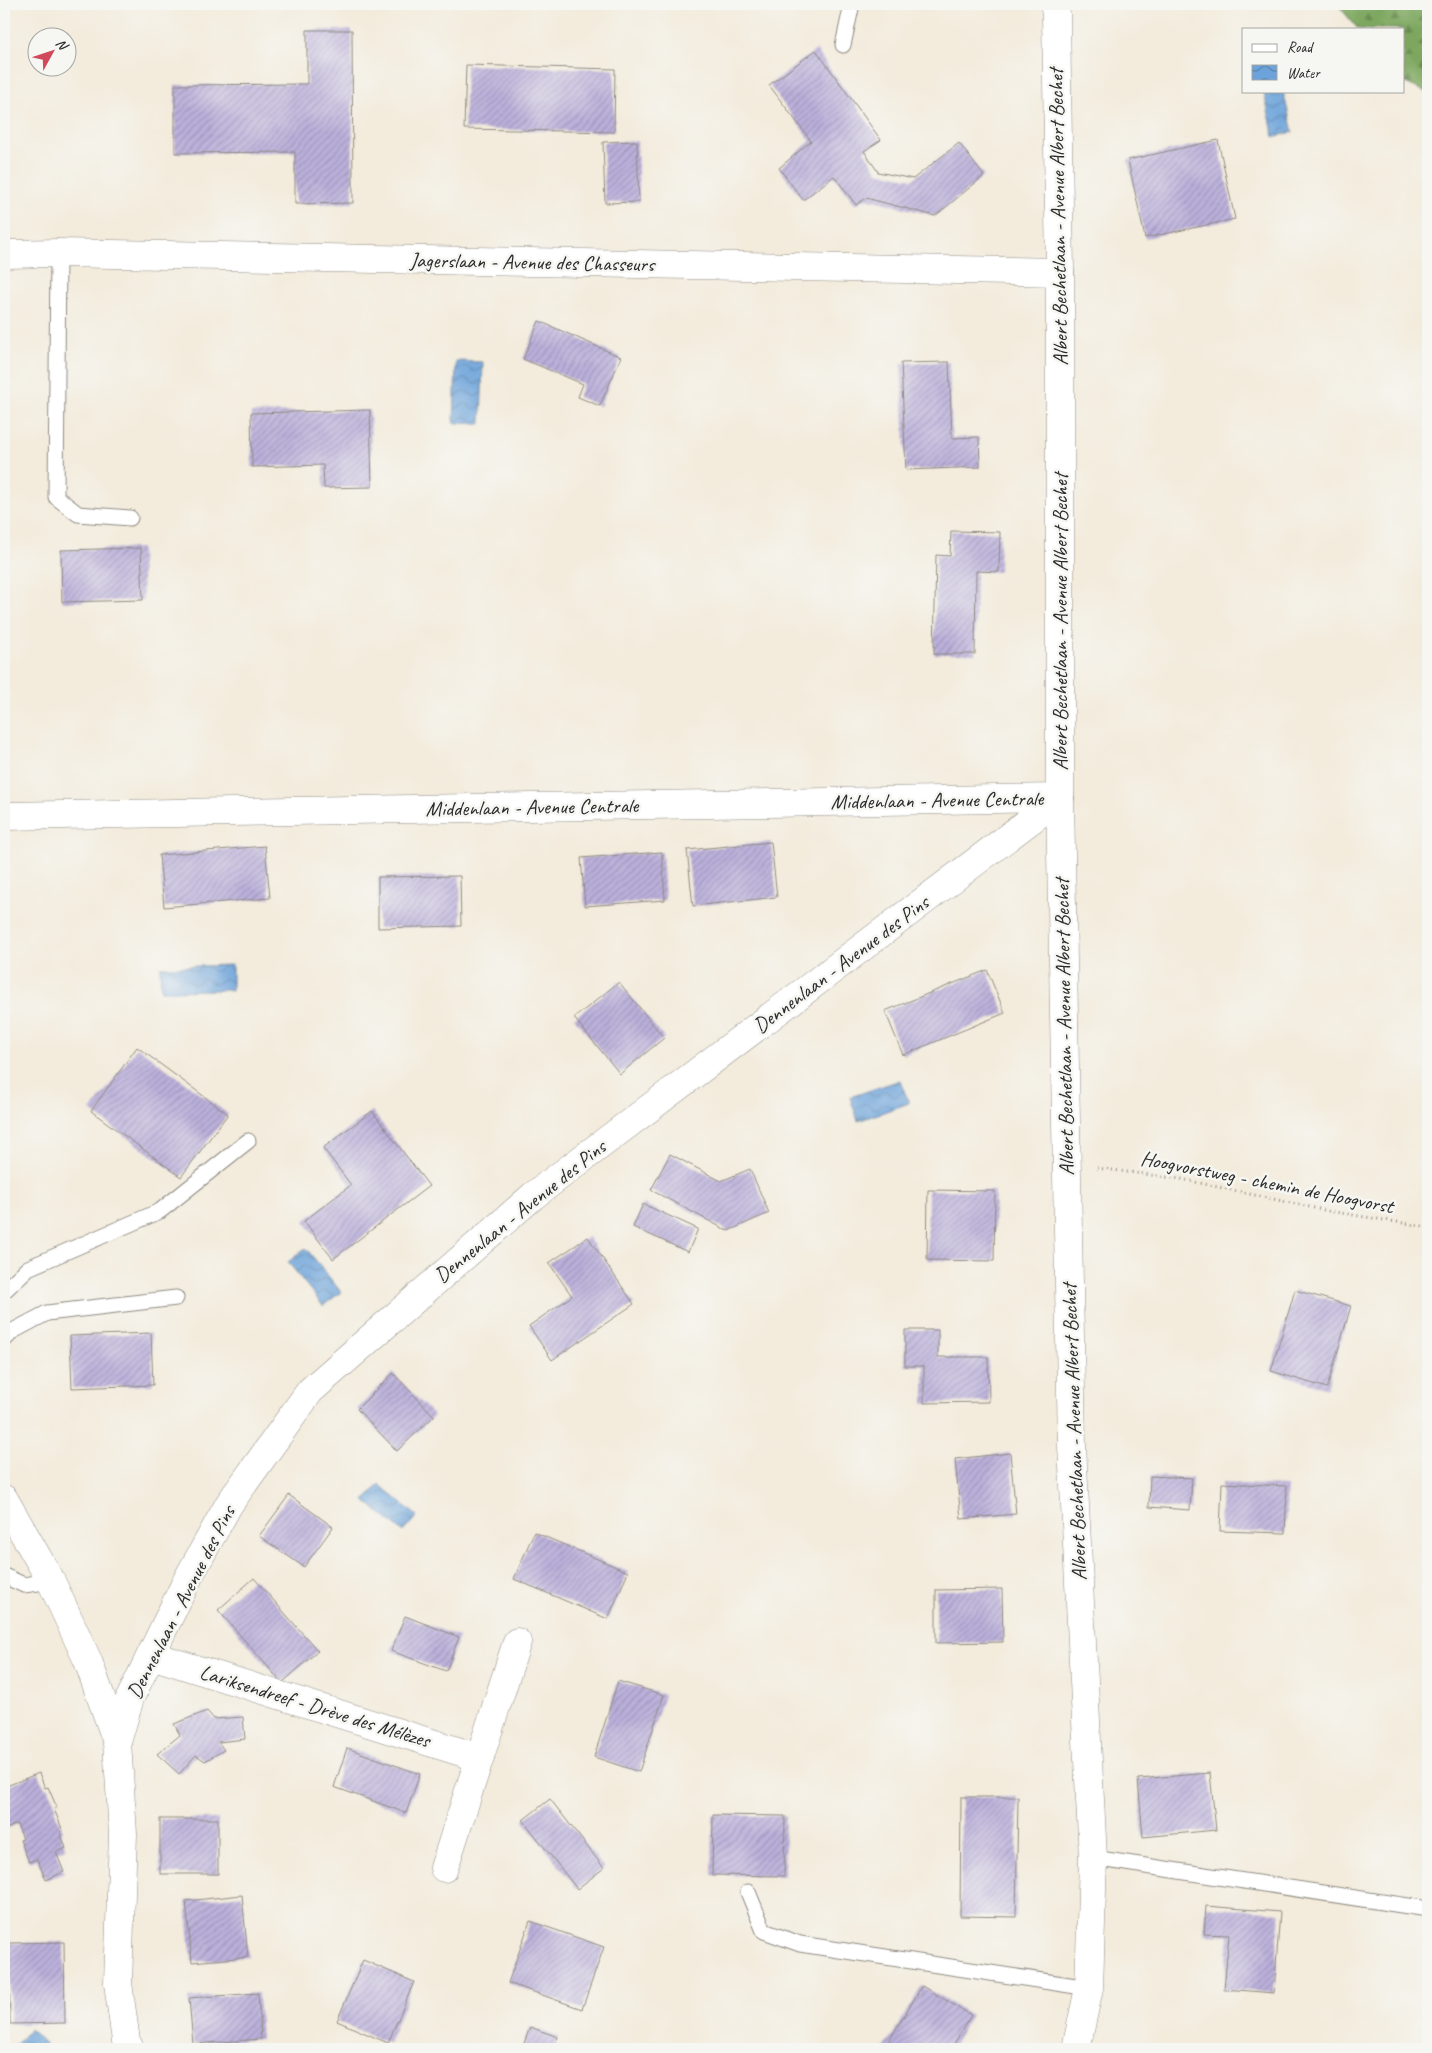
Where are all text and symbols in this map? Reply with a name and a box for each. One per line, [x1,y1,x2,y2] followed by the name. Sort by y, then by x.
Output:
[28,28,78,78] north arrow
[1242,28,1404,92] legend
[52,35,72,55] text: N
[1287,38,1314,57] text: Road
[1287,64,1321,83] text: Water
[1042,65,1074,366] street label: Albert Bechetlaan - Avenue Albert Bechet
[409,247,656,277] street label: Jagerslaan - Avenue des Chasseurs
[1047,470,1073,771] street label: Albert Bechetlaan - Avenue Albert Bechet
[830,785,1045,815] street label: Middenlaan - Avenue Centrale
[425,792,640,822] street label: Middenlaan - Avenue Centrale
[1048,875,1080,1176] street label: Albert Bechetlaan - Avenue Albert Bechet
[748,888,935,1039] street label: Dennenlaan - Avenue des Pins
[429,1133,612,1288] street label: Dennenlaan - Avenue des Pins
[1139,1145,1397,1220] street label: Hoogvorstweg - chemin de Hoogvorst
[1056,1280,1092,1581] street label: Albert Bechetlaan - Avenue Albert Bechet
[121,1500,242,1703] street label: Dennenlaan - Avenue des Pins
[197,1659,435,1754] street label: Lariksendreef - Drève des Mélèzes

